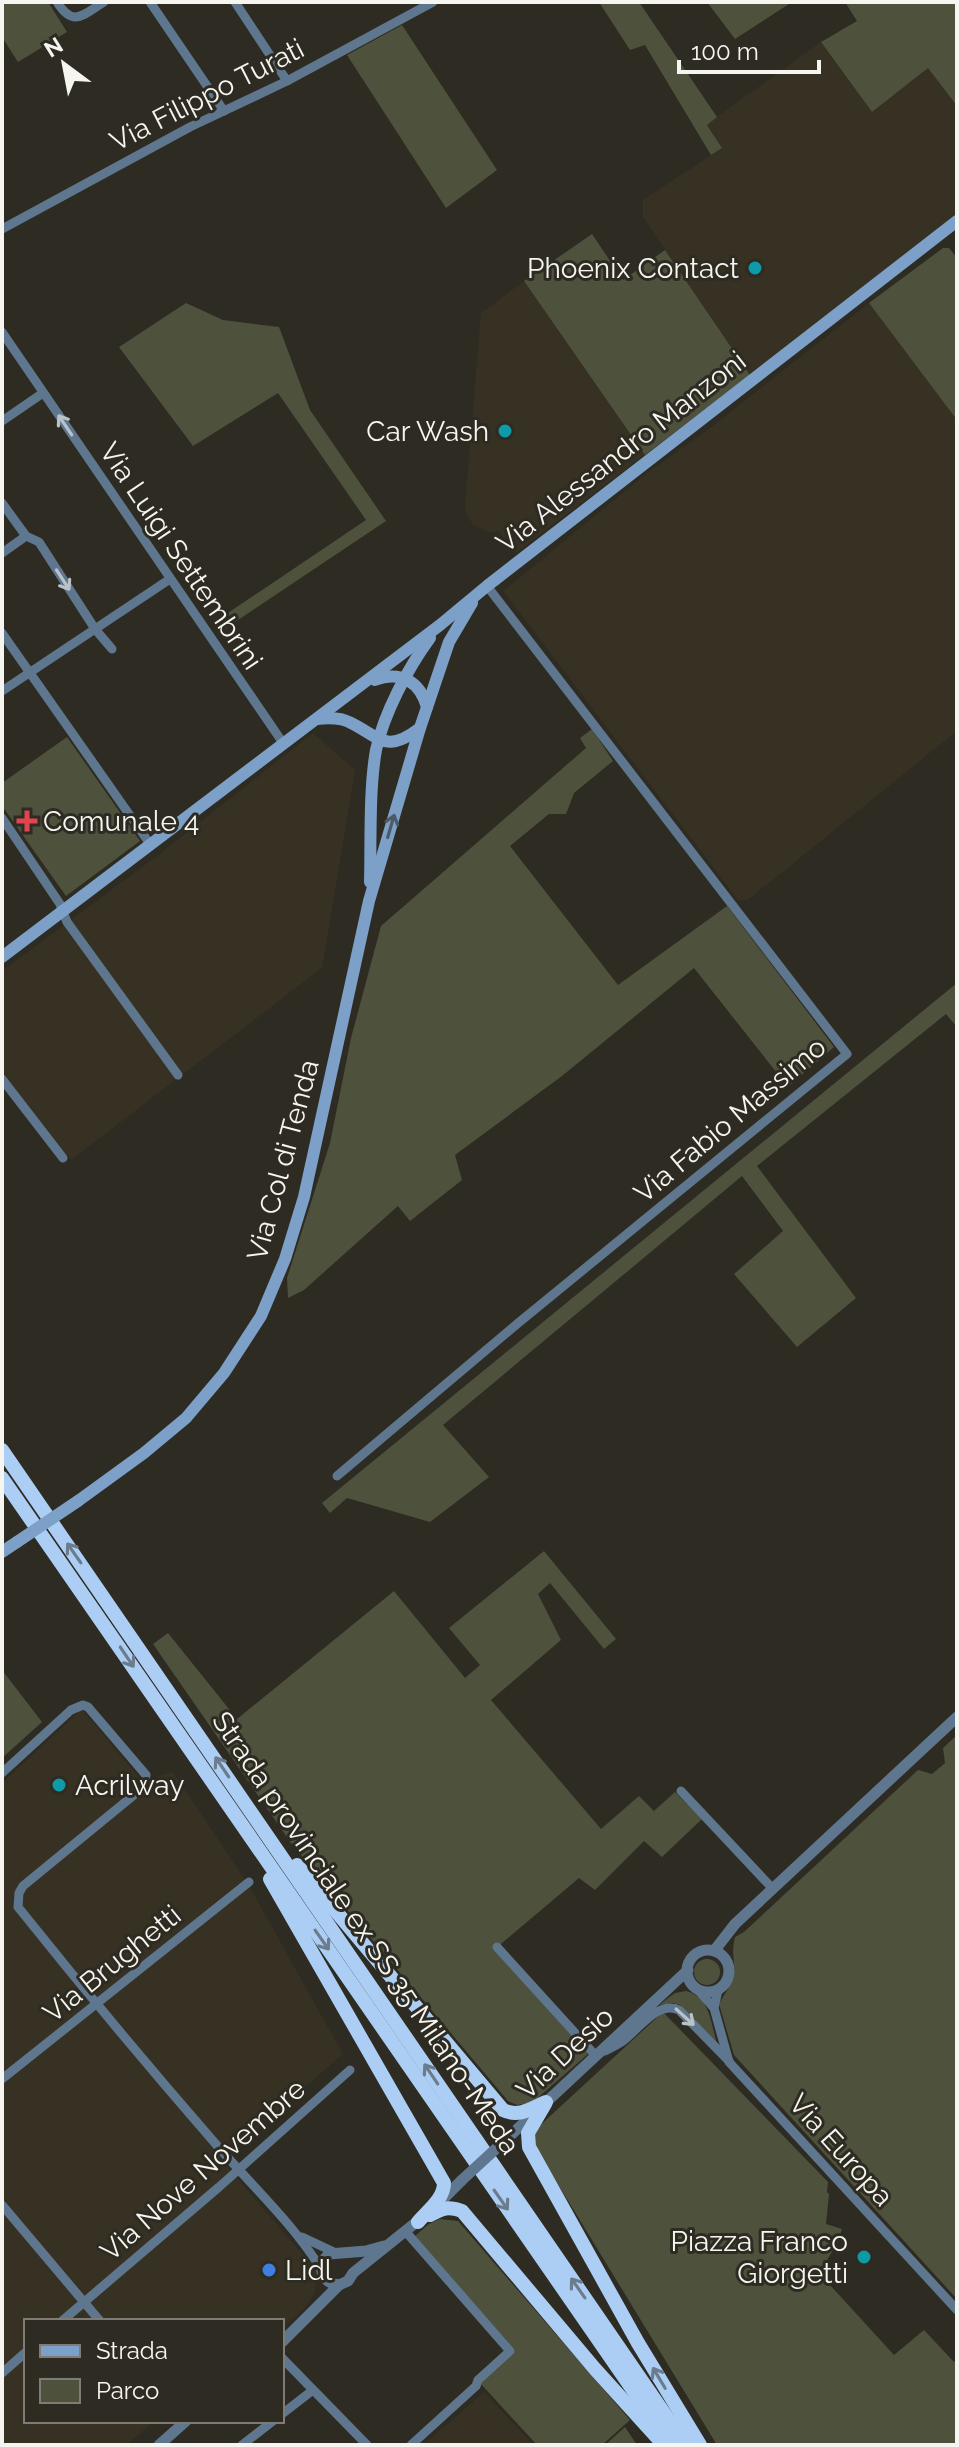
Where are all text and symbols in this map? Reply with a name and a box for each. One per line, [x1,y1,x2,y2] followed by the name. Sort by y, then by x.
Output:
[24,24,104,104] north arrow
[679,24,819,74] scale bar
[39,32,67,63] text: N
[105,32,309,158] street label: Via Filippo Turati
[691,37,759,66] text: 100 m
[527,252,740,285] place label: Phoenix Contact
[746,259,764,277] marker: Phoenix Contact
[490,344,752,560] street label: Via Alessandro Manzoni
[57,414,73,436] one-way arrow
[366,415,489,448] place label: Car Wash
[496,422,514,440] marker: Car Wash
[93,436,269,676] street label: Via Luigi Settembrini
[54,568,71,590] one-way arrow
[43,805,199,838] place label: Comunale 4
[18,812,36,830] marker: Comunale 4
[384,814,399,840] one-way arrow
[628,1030,832,1210] street label: Via Fabio Massimo
[240,1056,326,1264] street label: Via Col di Tenda
[66,1543,83,1564] one-way arrow
[119,1645,135,1668] one-way arrow
[205,1706,527,2160] street label: Strada provinciale ex SS 35 Milano-Meda
[213,1756,230,1778] one-way arrow
[75,1769,184,1802] place label: Acrilway
[50,1776,68,1794] marker: Acrilway
[37,1898,187,2030] street label: Via Brughetti
[314,1929,330,1951] one-way arrow
[510,2000,620,2106] street label: Via Desio
[674,2007,695,2026] one-way arrow
[423,2064,439,2086] one-way arrow
[94,2072,312,2268] street label: Via Nove Novembre
[782,2087,900,2213] street label: Via Europa
[493,2189,509,2211] one-way arrow
[671,2225,848,2290] place label: Piazza Franco Giorgetti
[855,2248,873,2266] marker: Piazza Franco Giorgetti
[285,2254,333,2287] place label: Lidl
[260,2261,278,2279] marker: Lidl
[570,2278,586,2300] one-way arrow
[24,2319,284,2423] legend
[96,2336,168,2365] text: Strada
[651,2367,667,2390] one-way arrow
[96,2376,159,2405] text: Parco

